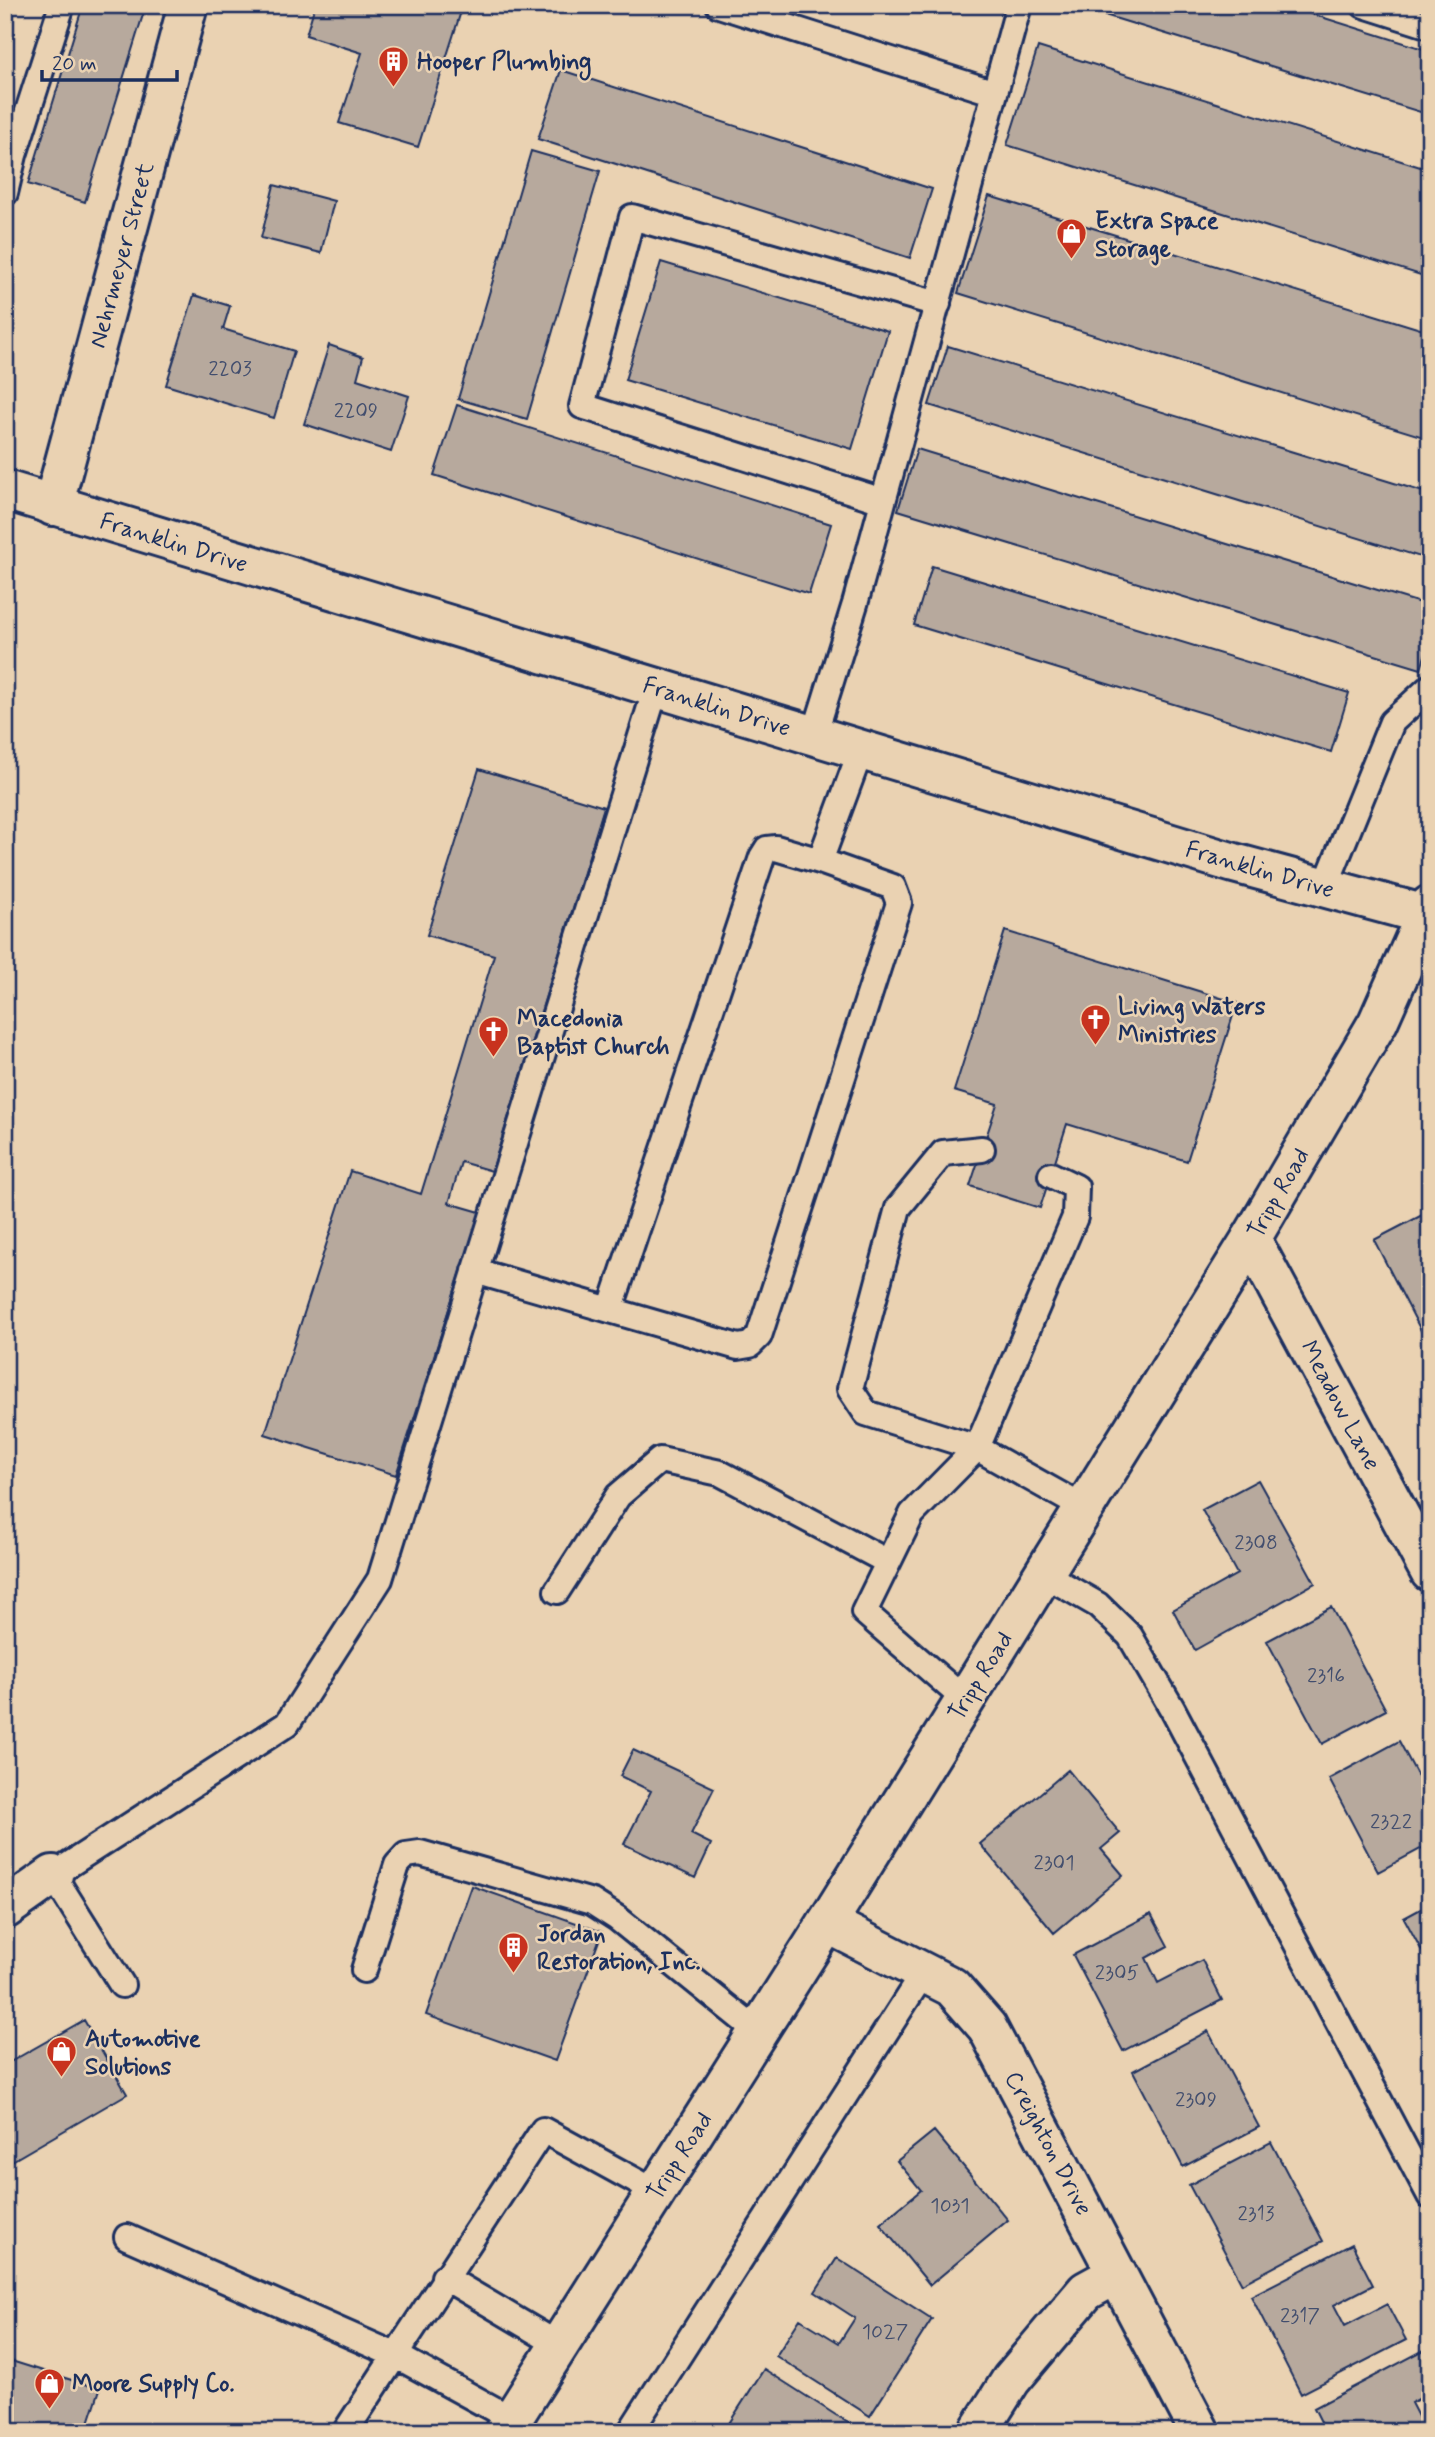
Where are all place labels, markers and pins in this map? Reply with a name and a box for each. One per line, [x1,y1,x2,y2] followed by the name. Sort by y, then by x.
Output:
[377,44,411,88] building icon: Hooper Plumbing
[417,47,591,81] place label: Hooper Plumbing
[1095,206,1219,266] place label: Extra Space Storage
[1055,217,1089,261] shop icon: Extra Space Storage
[1118,992,1266,1051] place label: Living Waters Ministries
[1078,1003,1112,1047] church icon: Living Waters Ministries
[517,1004,670,1063] place label: Macedonia Baptist Church
[477,1015,511,1059] church icon: Macedonia Baptist Church
[537,1919,701,1978] place label: Jordan Restoration, Inc.
[497,1930,531,1974] building icon: Jordan Restoration, Inc.
[85,2024,201,2083] place label: Automotive Solutions
[45,2035,79,2079] shop icon: Automotive Solutions
[32,2366,66,2410] shop icon: Moore Supply Co.
[72,2369,235,2400] place label: Moore Supply Co.

